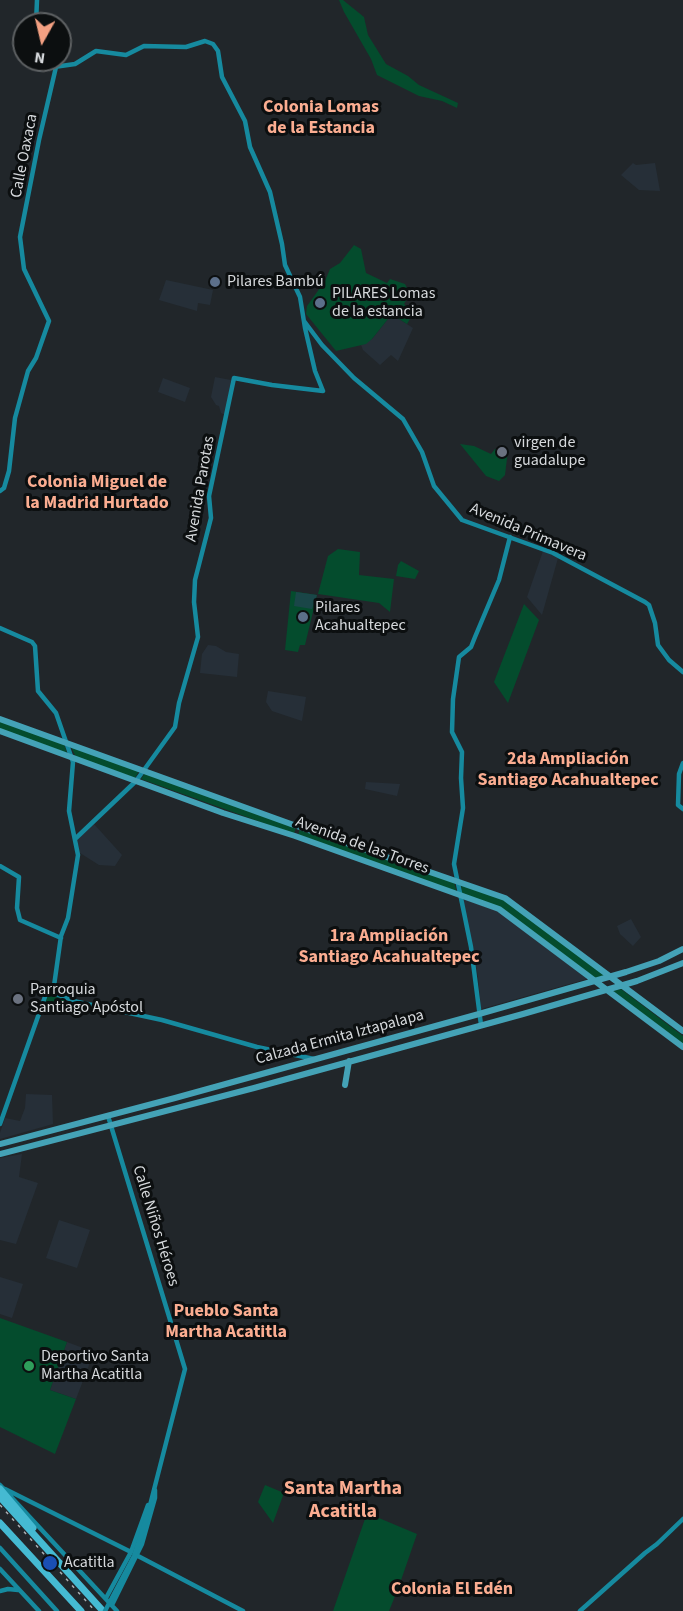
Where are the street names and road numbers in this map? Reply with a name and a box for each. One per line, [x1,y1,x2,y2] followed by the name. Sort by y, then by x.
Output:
[7,112,43,200] street label: Calle Oaxaca
[182,435,220,543] street label: Avenida Parotas
[467,500,589,566] street label: Avenida Primavera
[293,813,431,879] street label: Avenida de las Torres
[254,1006,426,1070] street label: Calzada Ermita Iztapalapa
[128,1163,182,1289] street label: Calle Niños Héroes

